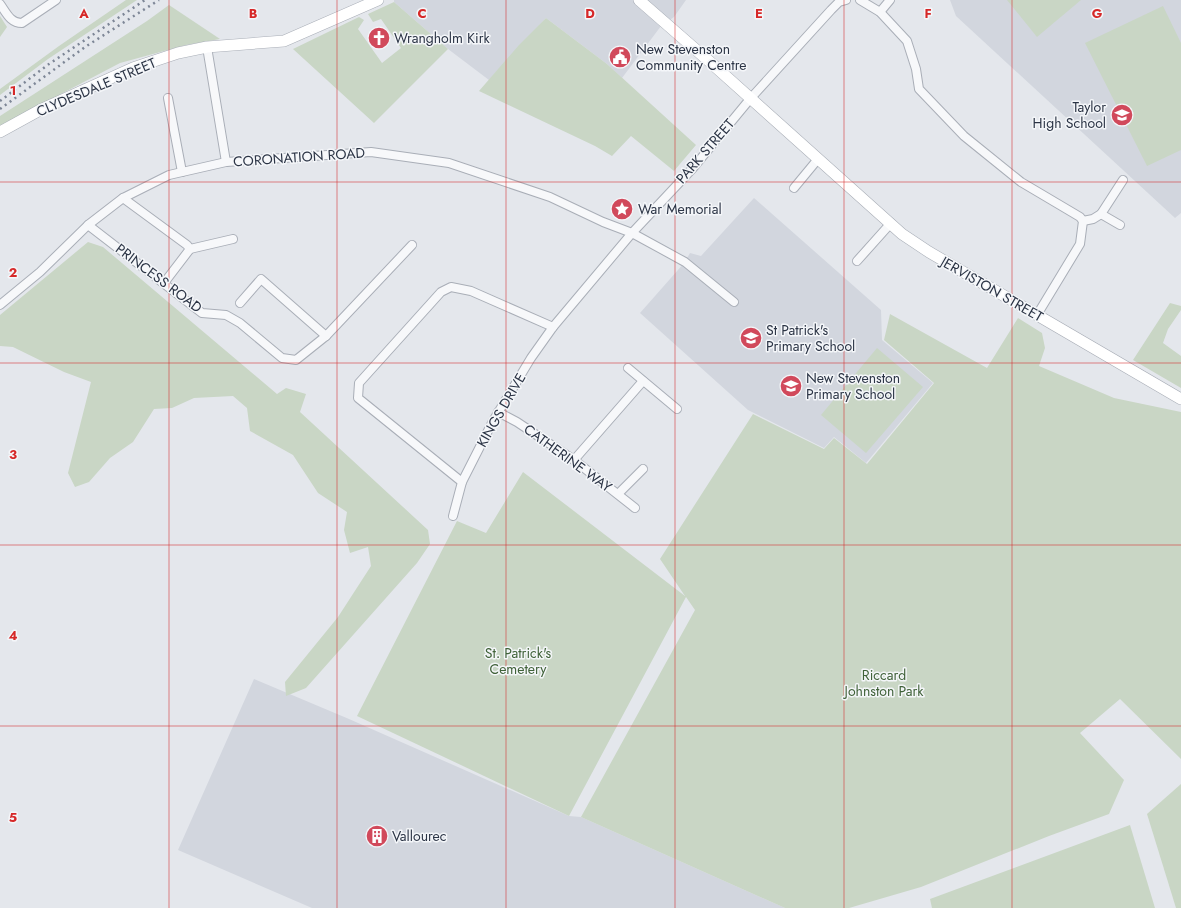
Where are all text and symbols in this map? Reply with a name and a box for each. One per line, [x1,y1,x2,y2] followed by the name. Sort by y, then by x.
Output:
[78,4,89,23] text: A
[249,4,258,23] text: B
[417,4,427,23] text: C
[585,4,595,23] text: D
[755,4,763,23] text: E
[924,4,932,23] text: F
[1092,4,1103,23] text: G
[366,25,392,51] church icon: Wrangholm Kirk
[394,28,490,48] place label: Wrangholm Kirk
[636,39,746,75] place label: New Stevenston Community Centre
[607,44,633,70] public building icon: New Stevenston Community Centre
[33,53,159,121] street label: CLYDESDALE STREET
[10,81,16,100] text: 1
[1033,97,1106,133] place label: Taylor High School
[1109,102,1135,128] school or university icon: Taylor High School
[671,114,739,188] street label: PARK STREET
[232,142,366,172] street label: CORONATION ROAD
[609,196,635,222] place icon: War Memorial
[638,199,722,219] place label: War Memorial
[112,239,206,317] street label: PRINCESS ROAD
[935,251,1047,327] street label: JERVISTON STREET
[9,263,17,282] text: 2
[766,320,855,356] place label: St Patrick's Primary School
[738,325,764,351] school or university icon: St Patrick's Primary School
[806,368,900,404] place label: New Stevenston Primary School
[472,369,530,451] street label: KINGS DRIVE
[778,373,804,399] school or university icon: New Stevenston Primary School
[520,419,616,497] street label: CATHERINE WAY
[9,445,17,464] text: 3
[8,626,18,645] text: 4
[485,643,552,679] park label: St. Patrick's Cemetery
[843,665,924,701] park label: Riccard Johnston Park
[9,808,17,827] text: 5
[364,823,390,849] building icon: Vallourec
[392,826,447,846] place label: Vallourec

